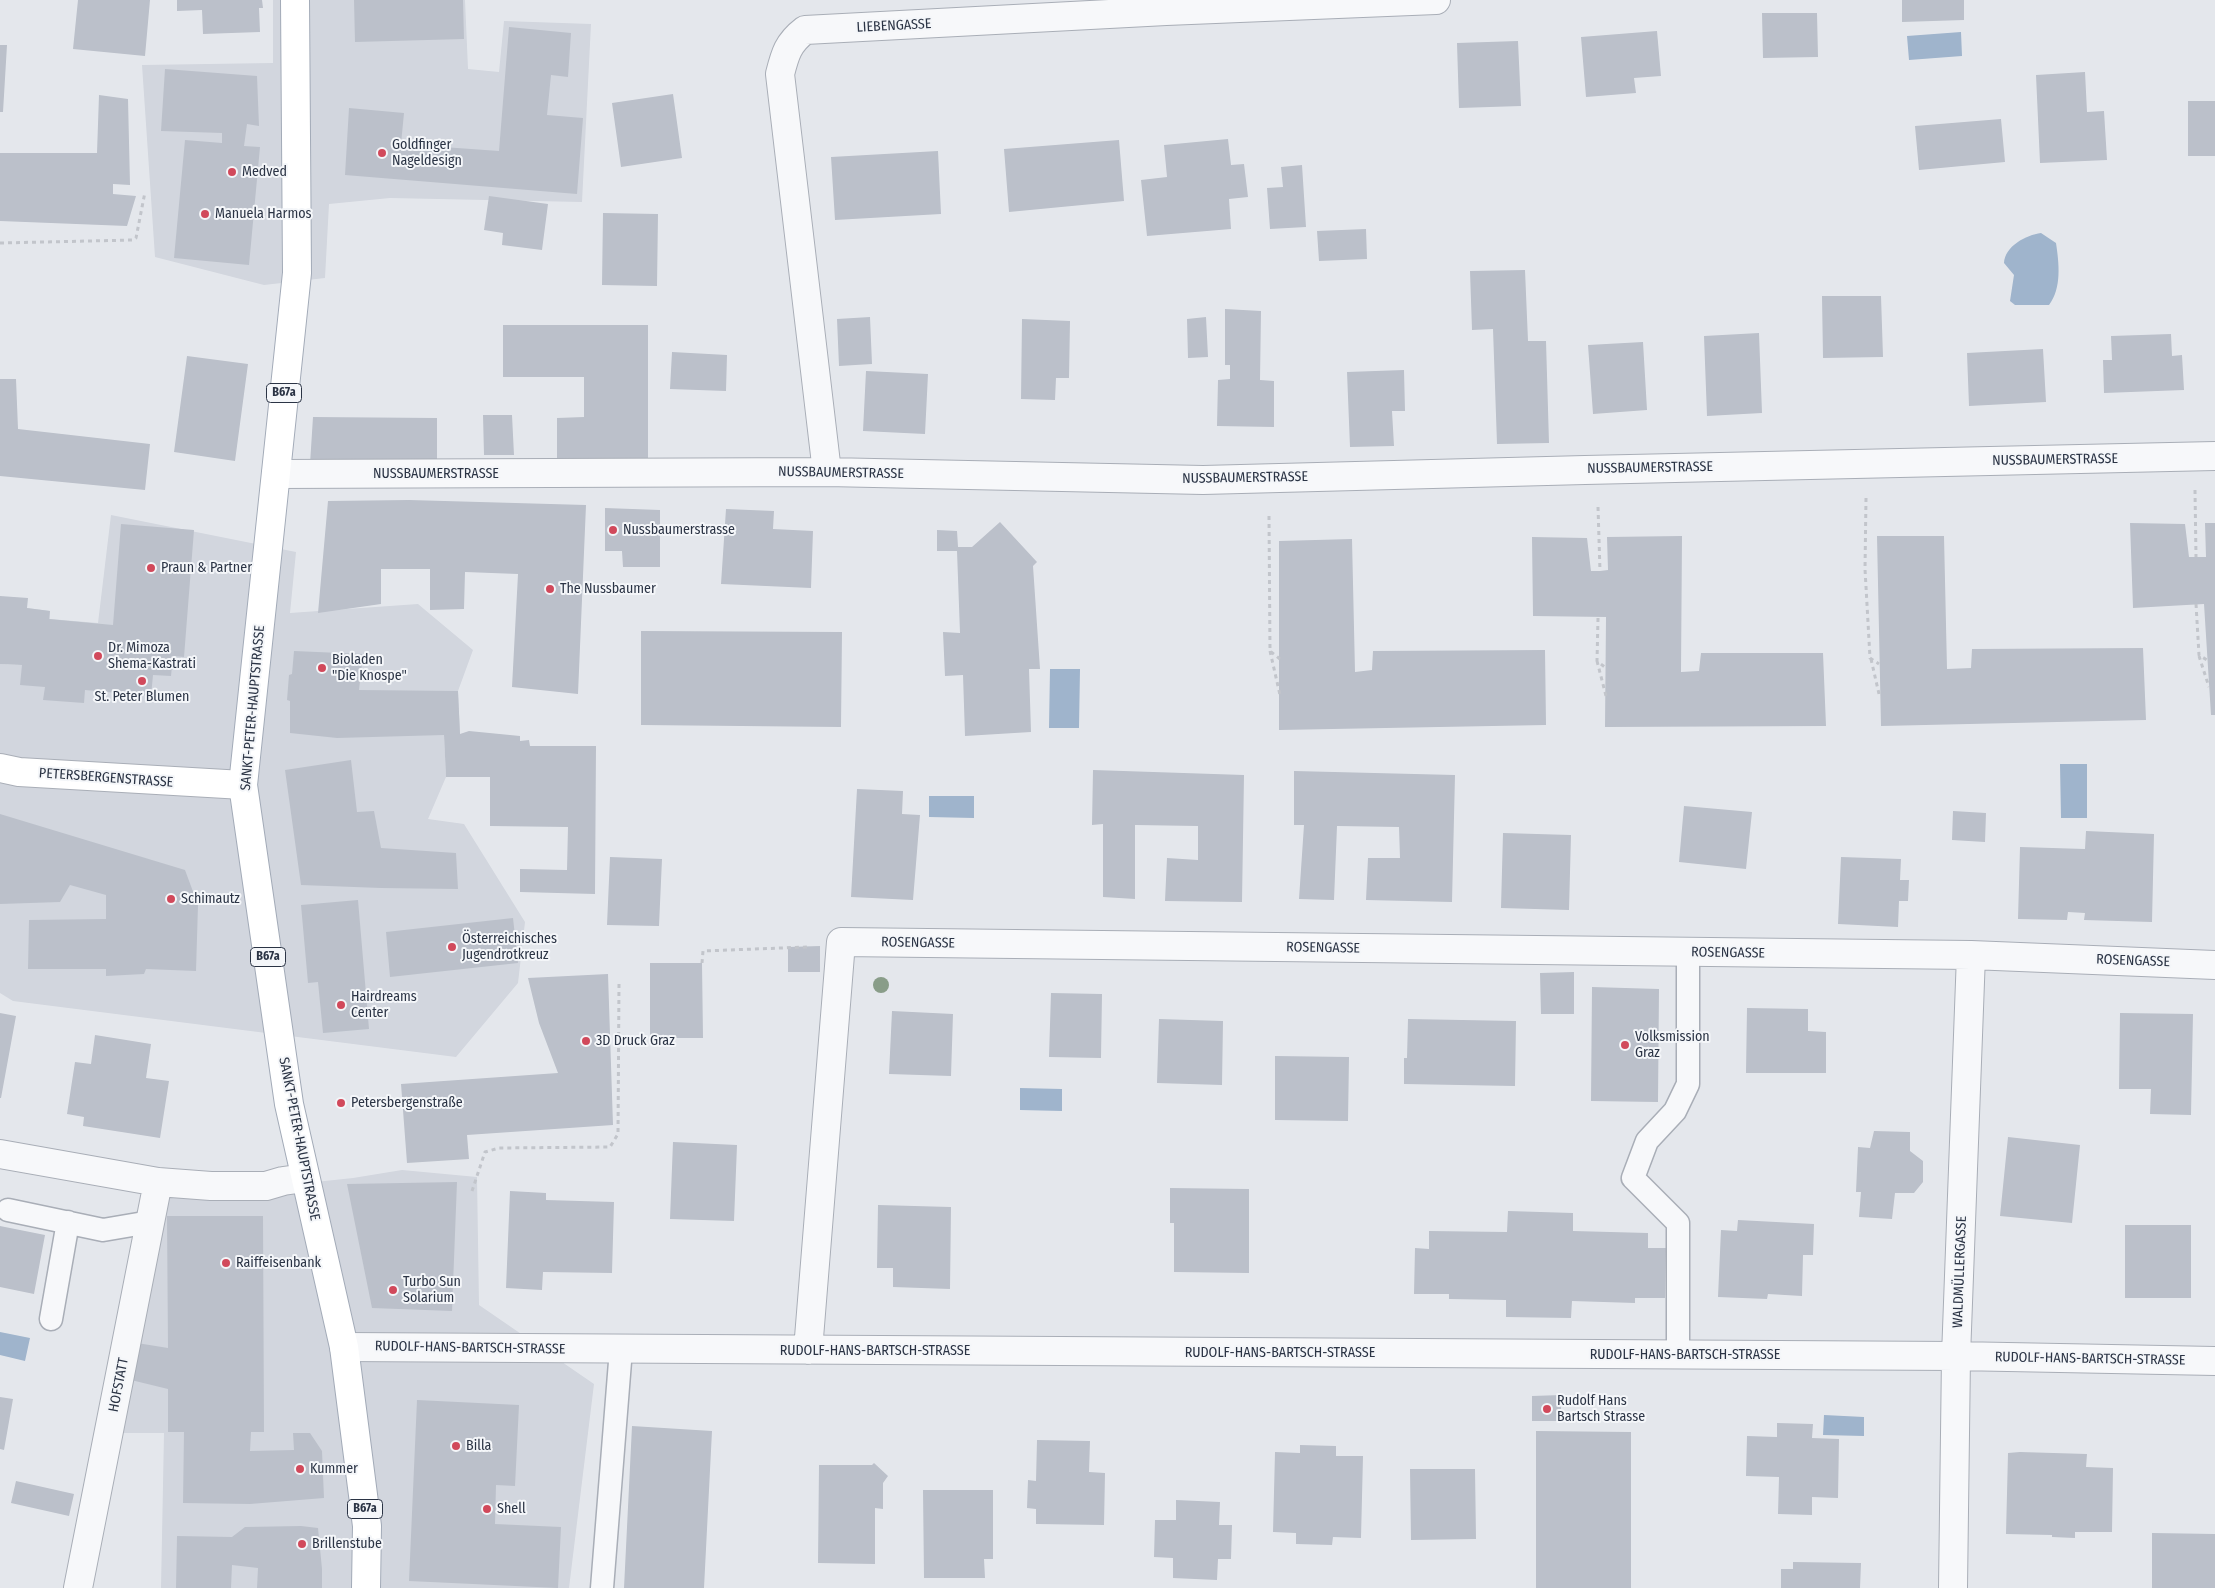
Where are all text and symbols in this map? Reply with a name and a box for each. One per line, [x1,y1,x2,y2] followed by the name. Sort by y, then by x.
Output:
[856,16,932,36] street label: LIEBENGASSE
[392,137,462,170] place label: Goldfinger Nageldesign
[376,147,388,159] marker: Goldfinger Nageldesign
[242,164,287,180] place label: Medved
[226,166,238,178] marker: Medved
[215,206,312,222] place label: Manuela Harmos
[199,208,211,220] marker: Manuela Harmos
[266,383,302,402] road number: B67a
[1992,451,2118,469] street label: NUSSBAUMERSTRASSE
[1587,459,1713,477] street label: NUSSBAUMERSTRASSE
[778,464,904,482] street label: NUSSBAUMERSTRASSE
[373,466,499,482] street label: NUSSBAUMERSTRASSE
[1182,469,1308,487] street label: NUSSBAUMERSTRASSE
[623,522,735,538] place label: Nussbaumerstrasse
[607,524,619,536] marker: Nussbaumerstrasse
[161,560,252,576] place label: Praun & Partner
[145,562,157,574] marker: Praun & Partner
[560,581,656,597] place label: The Nussbaumer
[544,583,556,595] marker: The Nussbaumer
[237,625,269,791] street label: SANKT-PETER-HAUPTSTRASSE
[108,640,196,672] place label: Dr. Mimoza Shema-Kastrati
[92,650,104,662] marker: Dr. Mimoza Shema-Kastrati
[332,652,407,684] place label: Bioladen "Die Knospe"
[316,662,328,674] marker: Bioladen "Die Knospe"
[136,675,148,687] marker: St. Peter Blumen
[95,689,189,705] place label: St. Peter Blumen
[38,765,174,791] street label: PETERSBERGENSTRASSE
[181,891,240,907] place label: Schimautz
[165,893,177,905] marker: Schimautz
[462,931,557,964] place label: Österreichisches Jugendrotkreuz
[881,934,955,952] street label: ROSENGASSE
[1286,939,1360,957] street label: ROSENGASSE
[446,941,458,953] marker: Österreichisches Jugendrotkreuz
[1691,944,1765,962] street label: ROSENGASSE
[250,948,286,966] road number: B67a
[2096,951,2170,971] street label: ROSENGASSE
[351,989,417,1022] place label: Hairdreams Center
[335,999,347,1011] marker: Hairdreams Center
[1635,1029,1710,1062] place label: Volksmission Graz
[596,1033,675,1049] place label: 3D Druck Graz
[580,1035,592,1047] marker: 3D Druck Graz
[1619,1039,1631,1051] marker: Volksmission Graz
[275,1056,323,1222] street label: SANKT-PETER-HAUPTSTRASSE
[351,1095,463,1111] place label: Petersbergenstraße
[335,1097,347,1109] marker: Petersbergenstraße
[1950,1216,1970,1328] street label: WALDMÜLLERGASSE
[236,1255,321,1271] place label: Raiffeisenbank
[220,1257,232,1269] marker: Raiffeisenbank
[403,1274,461,1306] place label: Turbo Sun Solarium
[387,1284,399,1296] marker: Turbo Sun Solarium
[375,1338,565,1358] street label: RUDOLF-HANS-BARTSCH-STRASSE
[780,1343,970,1359] street label: RUDOLF-HANS-BARTSCH-STRASSE
[1185,1345,1375,1361] street label: RUDOLF-HANS-BARTSCH-STRASSE
[1590,1347,1780,1363] street label: RUDOLF-HANS-BARTSCH-STRASSE
[1995,1349,2185,1369] street label: RUDOLF-HANS-BARTSCH-STRASSE
[105,1356,133,1414] street label: HOFSTATT
[1557,1393,1645,1425] place label: Rudolf Hans Bartsch Strasse
[1541,1403,1553,1415] marker: Rudolf Hans Bartsch Strasse
[466,1438,491,1454] place label: Billa
[450,1440,462,1452] marker: Billa
[310,1461,358,1477] place label: Kummer
[294,1463,306,1475] marker: Kummer
[348,1500,382,1518] road number: B67a
[497,1501,526,1517] place label: Shell
[481,1503,493,1515] marker: Shell
[312,1536,382,1552] place label: Brillenstube
[296,1538,308,1550] marker: Brillenstube

